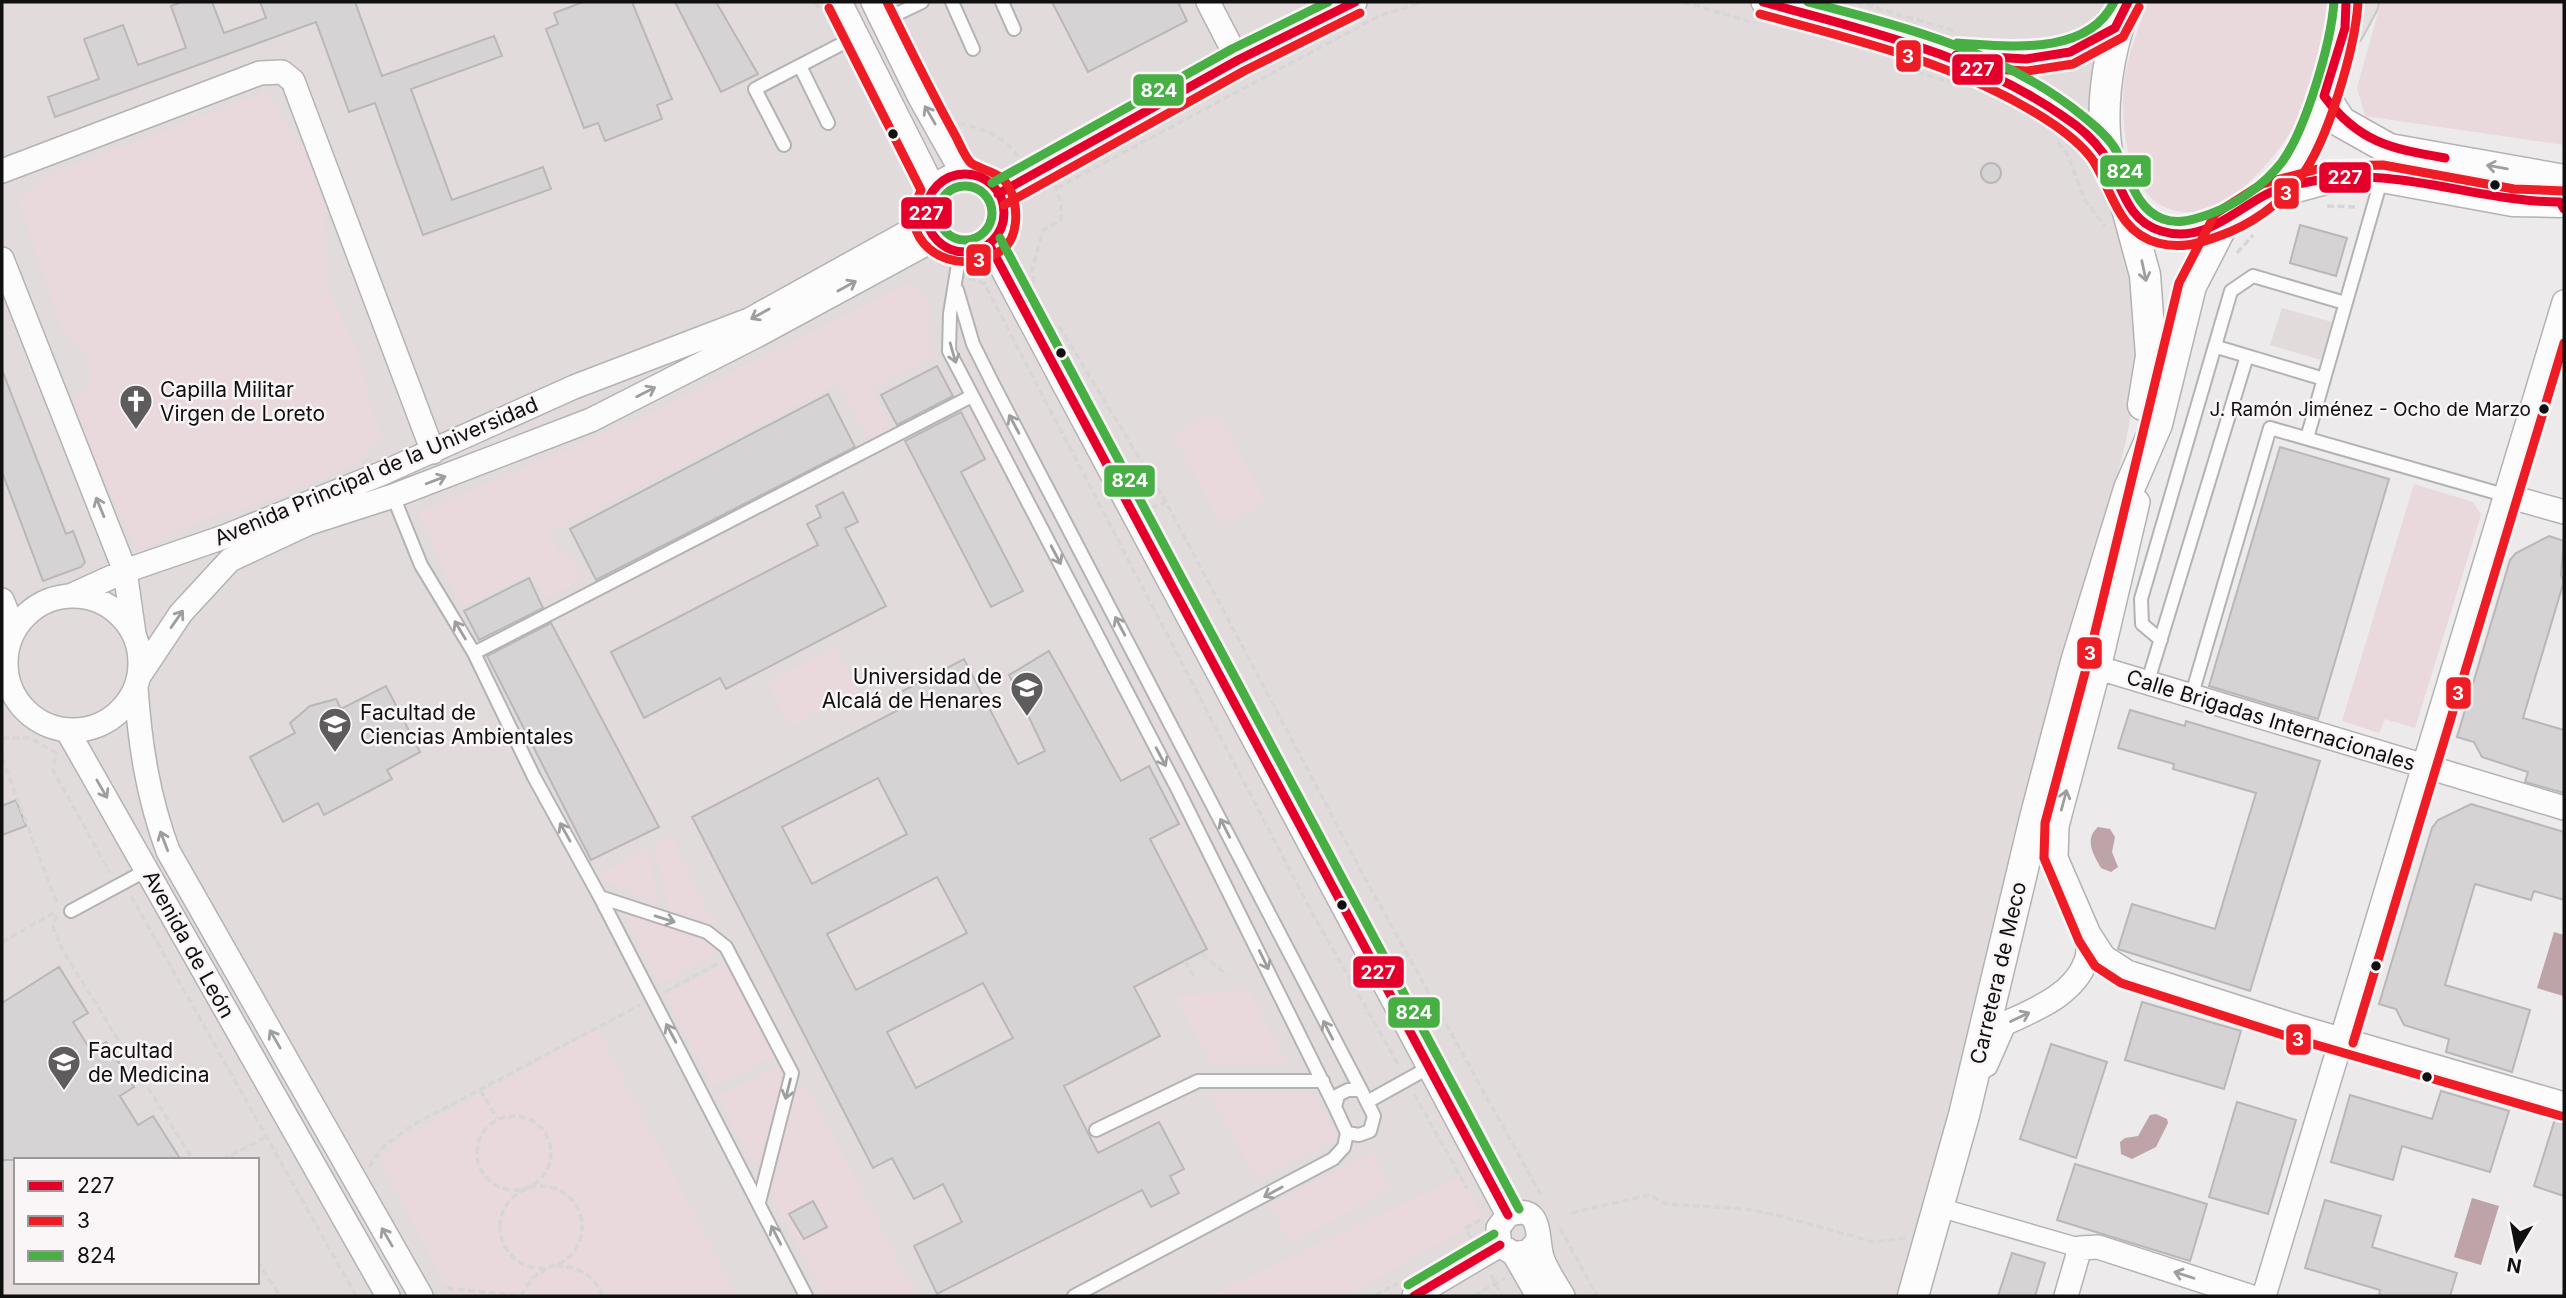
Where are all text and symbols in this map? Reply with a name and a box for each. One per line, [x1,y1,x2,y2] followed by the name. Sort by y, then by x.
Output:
[1895,39,1922,73] line badge: 3
[1902,45,1914,68] text: 3
[1951,53,2004,86] line badge: 227
[1960,58,1995,81] text: 227
[1132,73,1185,107] line badge: 824
[1141,79,1177,102] text: 824
[923,105,936,126] one-way arrow
[886,127,900,141] unlabelled marker
[2099,154,2152,188] line badge: 824
[2107,160,2143,183] text: 824
[2486,160,2509,173] one-way arrow
[2318,161,2372,194] line badge: 227
[2328,166,2363,189] text: 227
[2273,177,2300,210] line badge: 3
[2488,178,2502,192] unlabelled marker
[2280,182,2292,205] text: 3
[900,196,953,230] line badge: 227
[909,202,944,225] text: 227
[965,243,992,277] line badge: 3
[973,249,985,272] text: 3
[2137,259,2151,282] one-way arrow
[837,279,857,293] one-way arrow
[750,307,770,321] one-way arrow
[947,342,960,364] one-way arrow
[1054,346,1068,360] unlabelled marker
[160,377,325,426] place label: Capilla Militar Virgen de Loreto
[117,382,155,431] church icon: Capilla Militar Virgen de Loreto
[635,385,656,399] one-way arrow
[211,391,541,551] street label: Avenida Principal de la Universidad
[2209,398,2531,421] place label: J. Ramón Jiménez - Ocho de Marzo
[2537,402,2551,416] marker: J. Ramón Jiménez - Ocho de Marzo
[1007,414,1021,435] one-way arrow
[1103,464,1156,498] line badge: 824
[1112,469,1148,492] text: 824
[425,472,446,485] one-way arrow
[92,497,105,519] one-way arrow
[1049,544,1063,565] one-way arrow
[170,610,184,629] one-way arrow
[1113,616,1126,637] one-way arrow
[453,621,467,641] one-way arrow
[2076,636,2103,670] line badge: 3
[2084,642,2096,665] text: 3
[822,664,1002,713] place label: Universidad de Alcalá de Henares
[2124,664,2418,776] street label: Calle Brigadas Internacionales
[1008,669,1046,718] school or university icon: Universidad de Alcalá de Henares
[2445,676,2472,710] line badge: 3
[2452,682,2464,705] text: 3
[360,700,574,749] place label: Facultad de Ciencias Ambientales
[316,705,354,754] school or university icon: Facultad de Ciencias Ambientales
[1155,746,1168,767] one-way arrow
[96,778,109,799] one-way arrow
[2058,789,2071,812] one-way arrow
[1217,818,1231,838] one-way arrow
[558,822,571,843] one-way arrow
[157,830,170,852] one-way arrow
[138,866,240,1022] street label: Avenida de León
[1965,879,2031,1067] street label: Carretera de Meco
[1335,898,1349,912] unlabelled marker
[654,913,676,926] one-way arrow
[1258,949,1271,970] one-way arrow
[1352,955,1405,989] line badge: 227
[2369,959,2383,973] unlabelled marker
[1361,961,1396,984] text: 227
[1387,996,1441,1029] line badge: 824
[1396,1001,1432,1024] text: 824
[2010,1009,2031,1022] one-way arrow
[1321,1020,1335,1041] one-way arrow
[664,1023,678,1044] one-way arrow
[2285,1023,2312,1056] line badge: 3
[2292,1028,2304,1051] text: 3
[268,1030,282,1050] one-way arrow
[88,1038,209,1087] place label: Facultad de Medicina
[45,1043,83,1092] school or university icon: Facultad de Medicina
[2420,1070,2434,1084] unlabelled marker
[781,1077,794,1100] one-way arrow
[14,1158,259,1284] legend
[77,1173,115,1198] text: 227
[1263,1186,1284,1199] one-way arrow
[77,1208,90,1233] text: 3
[2482,1214,2552,1284] north arrow
[768,1225,782,1246] one-way arrow
[380,1228,394,1248] one-way arrow
[77,1243,116,1268] text: 824
[2505,1253,2523,1278] text: N
[2174,1268,2196,1280] one-way arrow

